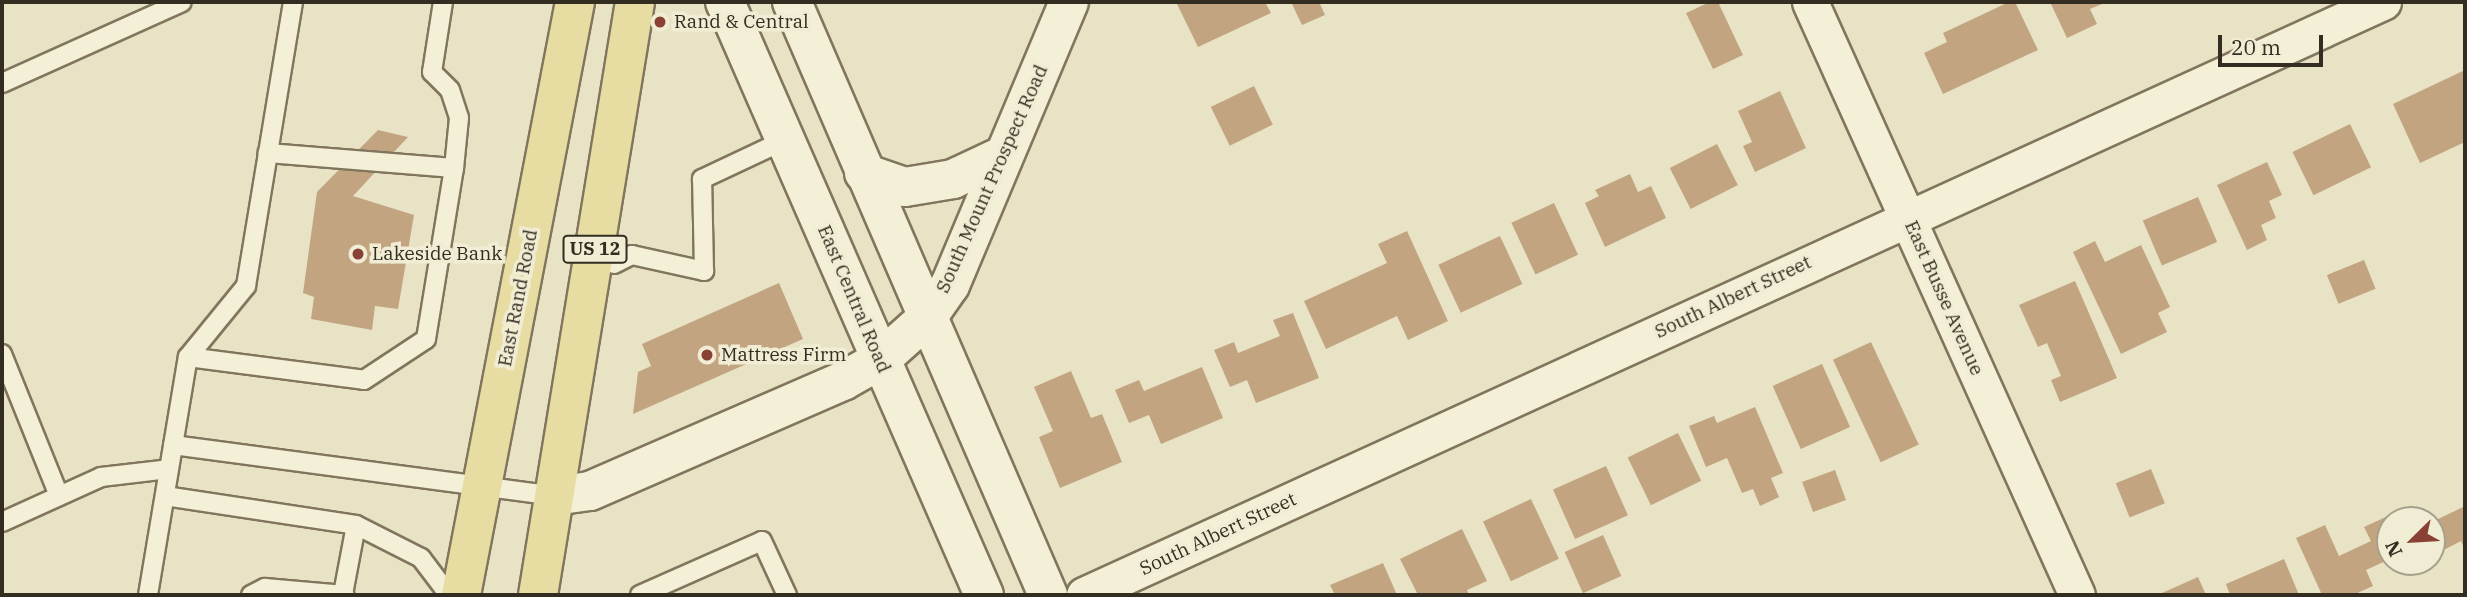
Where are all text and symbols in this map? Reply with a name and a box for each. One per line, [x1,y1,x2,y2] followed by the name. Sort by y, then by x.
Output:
[674,11,809,33] place label: Rand & Central
[652,14,668,30] marker: Rand & Central
[2222,21,2327,65] scale bar
[2231,33,2281,61] text: 20 m
[931,61,1053,297] street label: South Mount Prospect Road
[1900,217,1988,379] street label: East Busse Avenue
[813,222,895,376] street label: East Central Road
[494,227,542,369] street label: East Rand Road
[562,234,628,264] road number: US 12
[372,243,502,265] place label: Lakeside Bank
[350,246,366,262] marker: Lakeside Bank
[1651,251,1815,343] street label: South Albert Street
[721,344,846,366] place label: Mattress Firm
[699,347,715,363] marker: Mattress Firm
[1136,488,1300,580] street label: South Albert Street
[2376,506,2446,576] north arrow
[2380,537,2408,560] text: N

